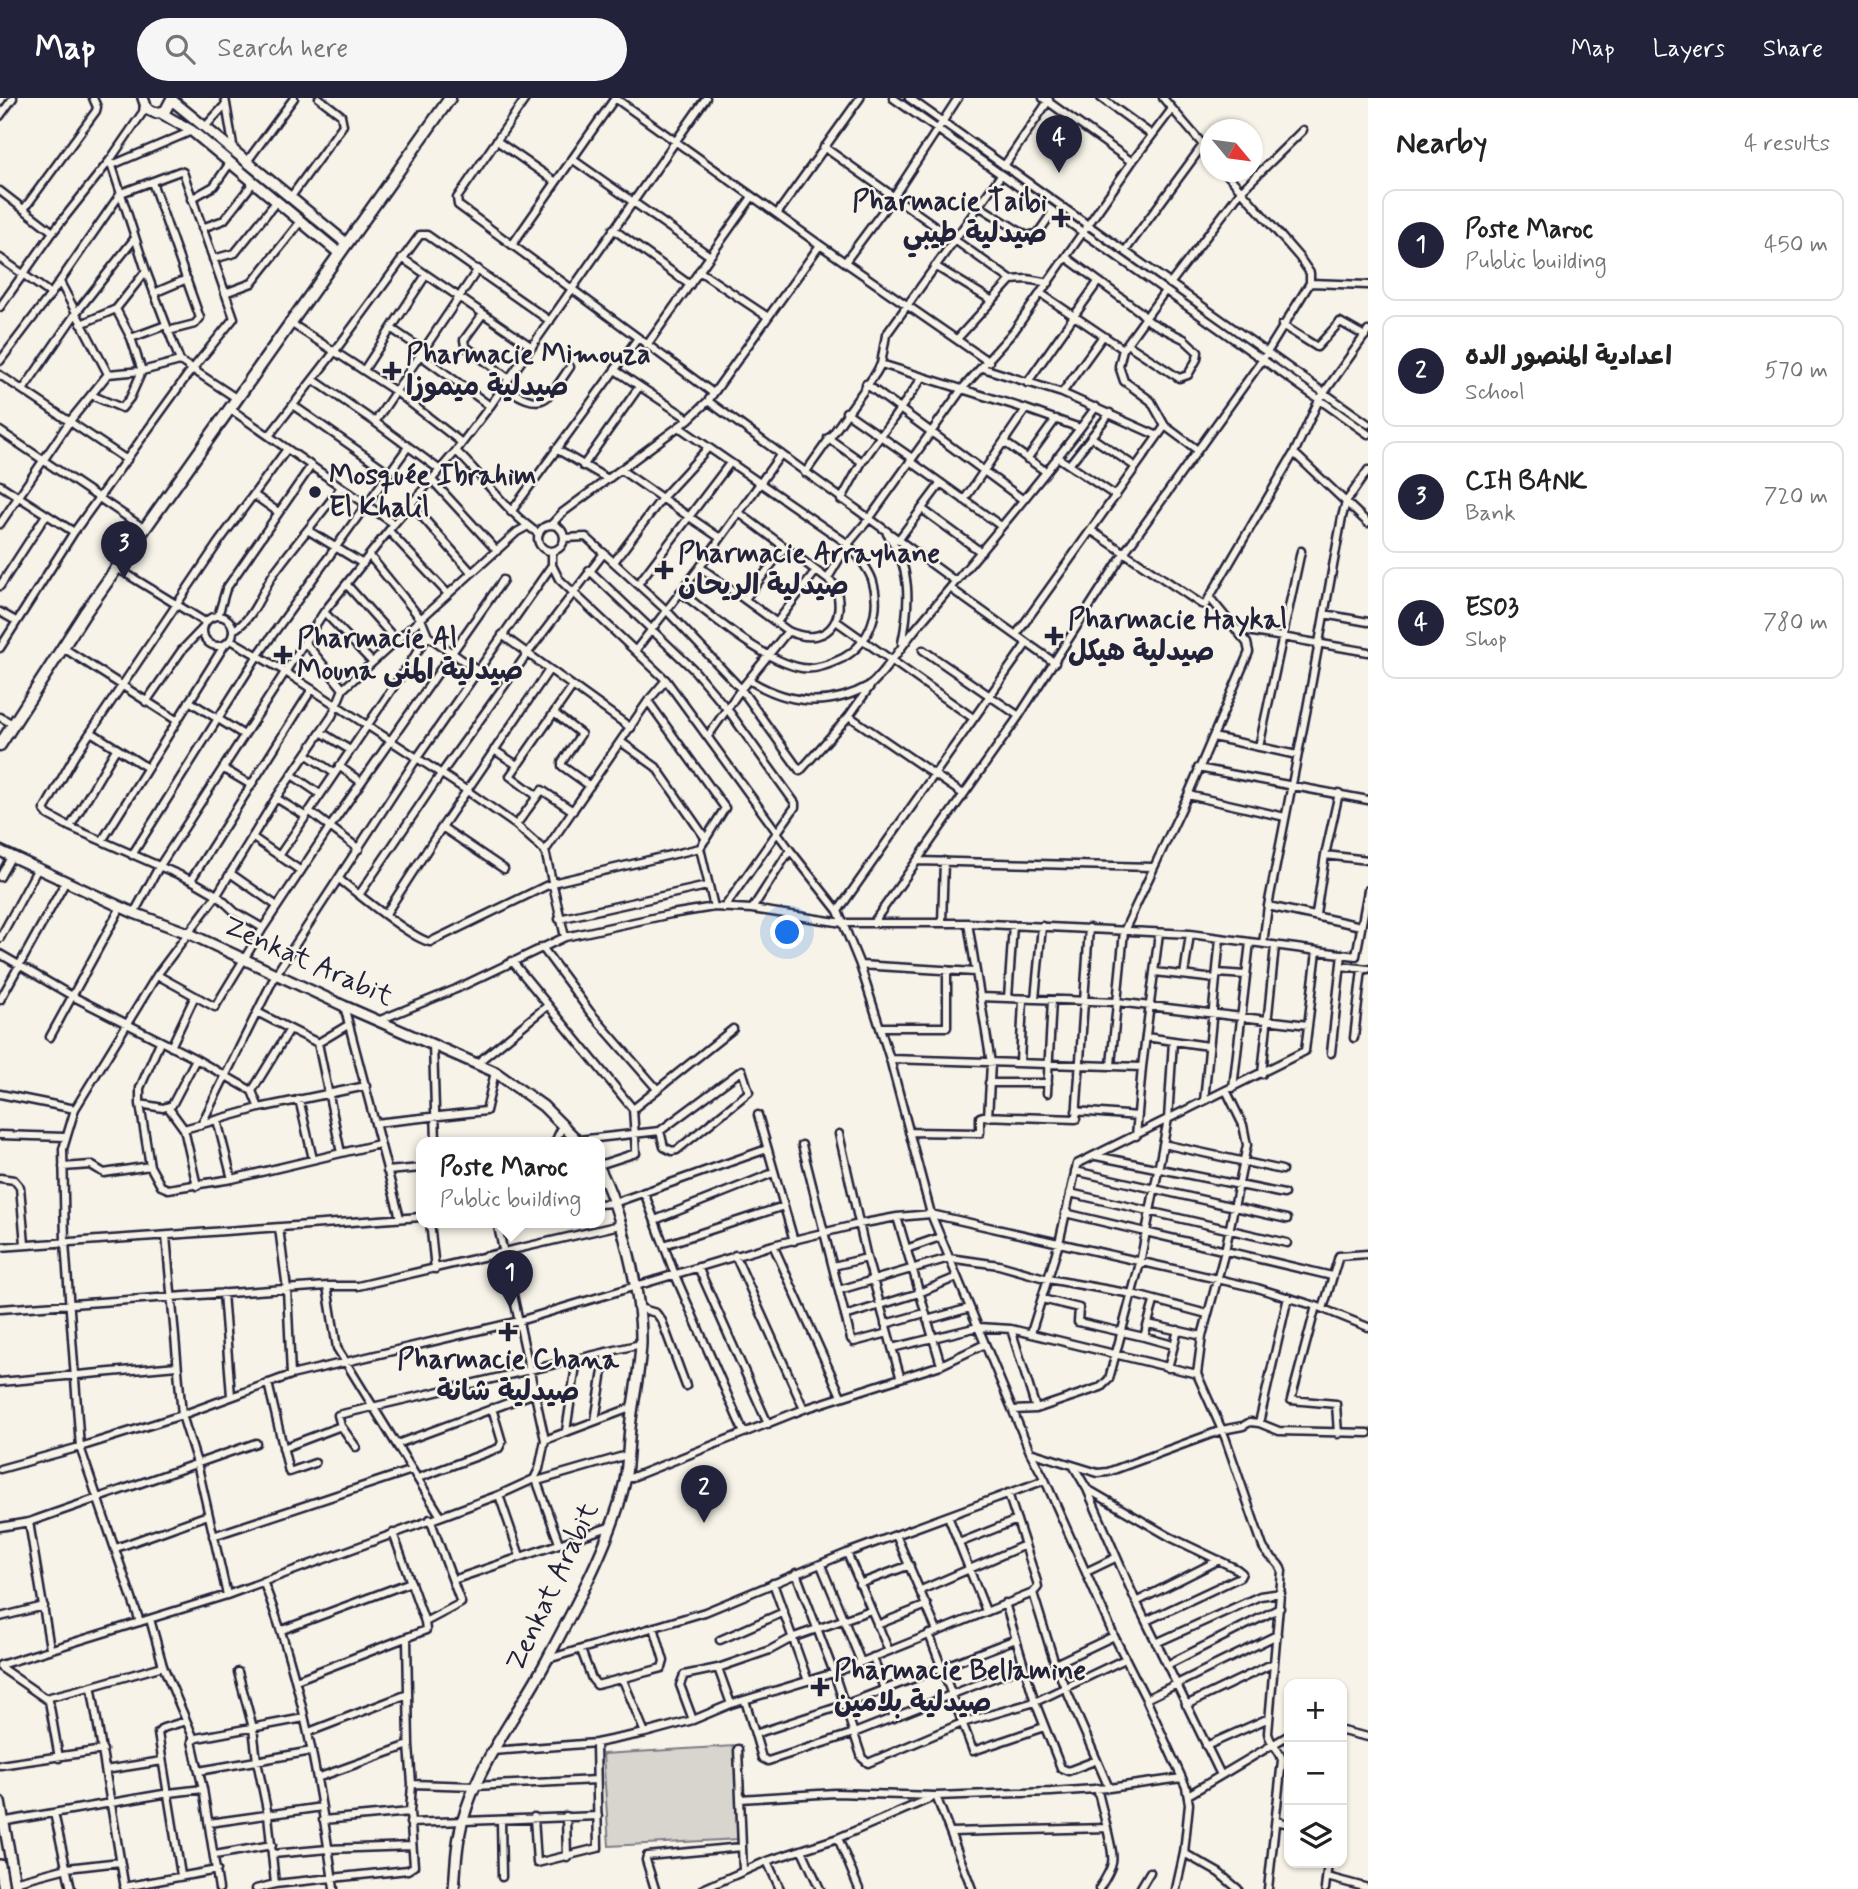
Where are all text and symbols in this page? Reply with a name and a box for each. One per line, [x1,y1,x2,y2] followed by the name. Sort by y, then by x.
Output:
[137,18,627,81] search box
[35,27,95,71] text: Map
[161,30,199,68] icon: search
[217,32,348,66] text: Search here
[1571,34,1615,65] text: Map
[1653,34,1725,65] text: Layers
[1763,34,1823,65] text: Share
[1036,115,1082,173] pin: 4
[1200,119,1263,182] north arrow
[1396,124,1487,163] text: Nearby
[1744,129,1830,159] text: 4 results
[852,184,1047,258] place label: Pharmacie Taibi صيدلية طيبي
[1053,210,1069,226] marker: Pharmacie Taibi صيدلية طيبي
[1465,213,1593,247] text: Poste Maroc
[1416,230,1426,260] text: 1
[1764,230,1828,260] text: 450 m
[1465,247,1607,277] text: Public building
[406,337,651,406] place label: Pharmacie Mimouza صيدلية ميموزا
[1465,340,1672,374] text: اعدادية المنصور الده
[1415,356,1427,386] text: 2
[1764,356,1828,386] text: 570 m
[384,363,400,379] marker: Pharmacie Mimouza صيدلية ميموزا
[1465,378,1525,408] text: School
[329,458,536,527] place label: Mosquée Ibrahim El Khalil
[1465,465,1587,499] text: CIH BANK
[1416,482,1426,512] text: 3
[1764,482,1828,512] text: 720 m
[307,484,323,500] marker: Mosquée Ibrahim El Khalil
[1465,499,1516,529] text: Bank
[101,521,147,579] pin: 3
[678,536,940,605] place label: Pharmacie Arrayhane صيدلية الريحان
[656,562,672,578] marker: Pharmacie Arrayhane صيدلية الريحان
[1465,591,1519,625] text: ES03
[1068,602,1287,671] place label: Pharmacie Haykal صيدلية هيكل
[1414,608,1428,638] text: 4
[1763,608,1828,638] text: 780 m
[297,621,523,690] place label: Pharmacie Al Mouna صيدلية المنى
[1465,625,1507,655] text: Shop
[1046,628,1062,644] marker: Pharmacie Haykal صيدلية هيكل
[275,647,291,663] marker: Pharmacie Al Mouna صيدلية المنى
[217,908,399,1016] street label: Zenkat Arabit
[770,915,804,949] your location
[416,1137,605,1228] popup
[440,1151,568,1185] text: Poste Maroc
[440,1185,581,1215] text: Public building
[487,1250,533,1308] pin: 1
[500,1324,516,1340] marker: Pharmacie Chana صيدلية شانة
[397,1342,620,1411] place label: Pharmacie Chana صيدلية شانة
[681,1465,727,1523] pin: 2
[498,1496,609,1677] street label: Zenkat Arabit
[834,1653,1086,1722] place label: Pharmacie Bellamine صيدلية بلامين
[812,1679,828,1695] marker: Pharmacie Bellamine صيدلية بلامين
[1284,1679,1347,1868] map controls
[1284,1679,1347,1742] button: +
[1284,1742,1347,1805] button: −
[1284,1805,1347,1868] button: layers

